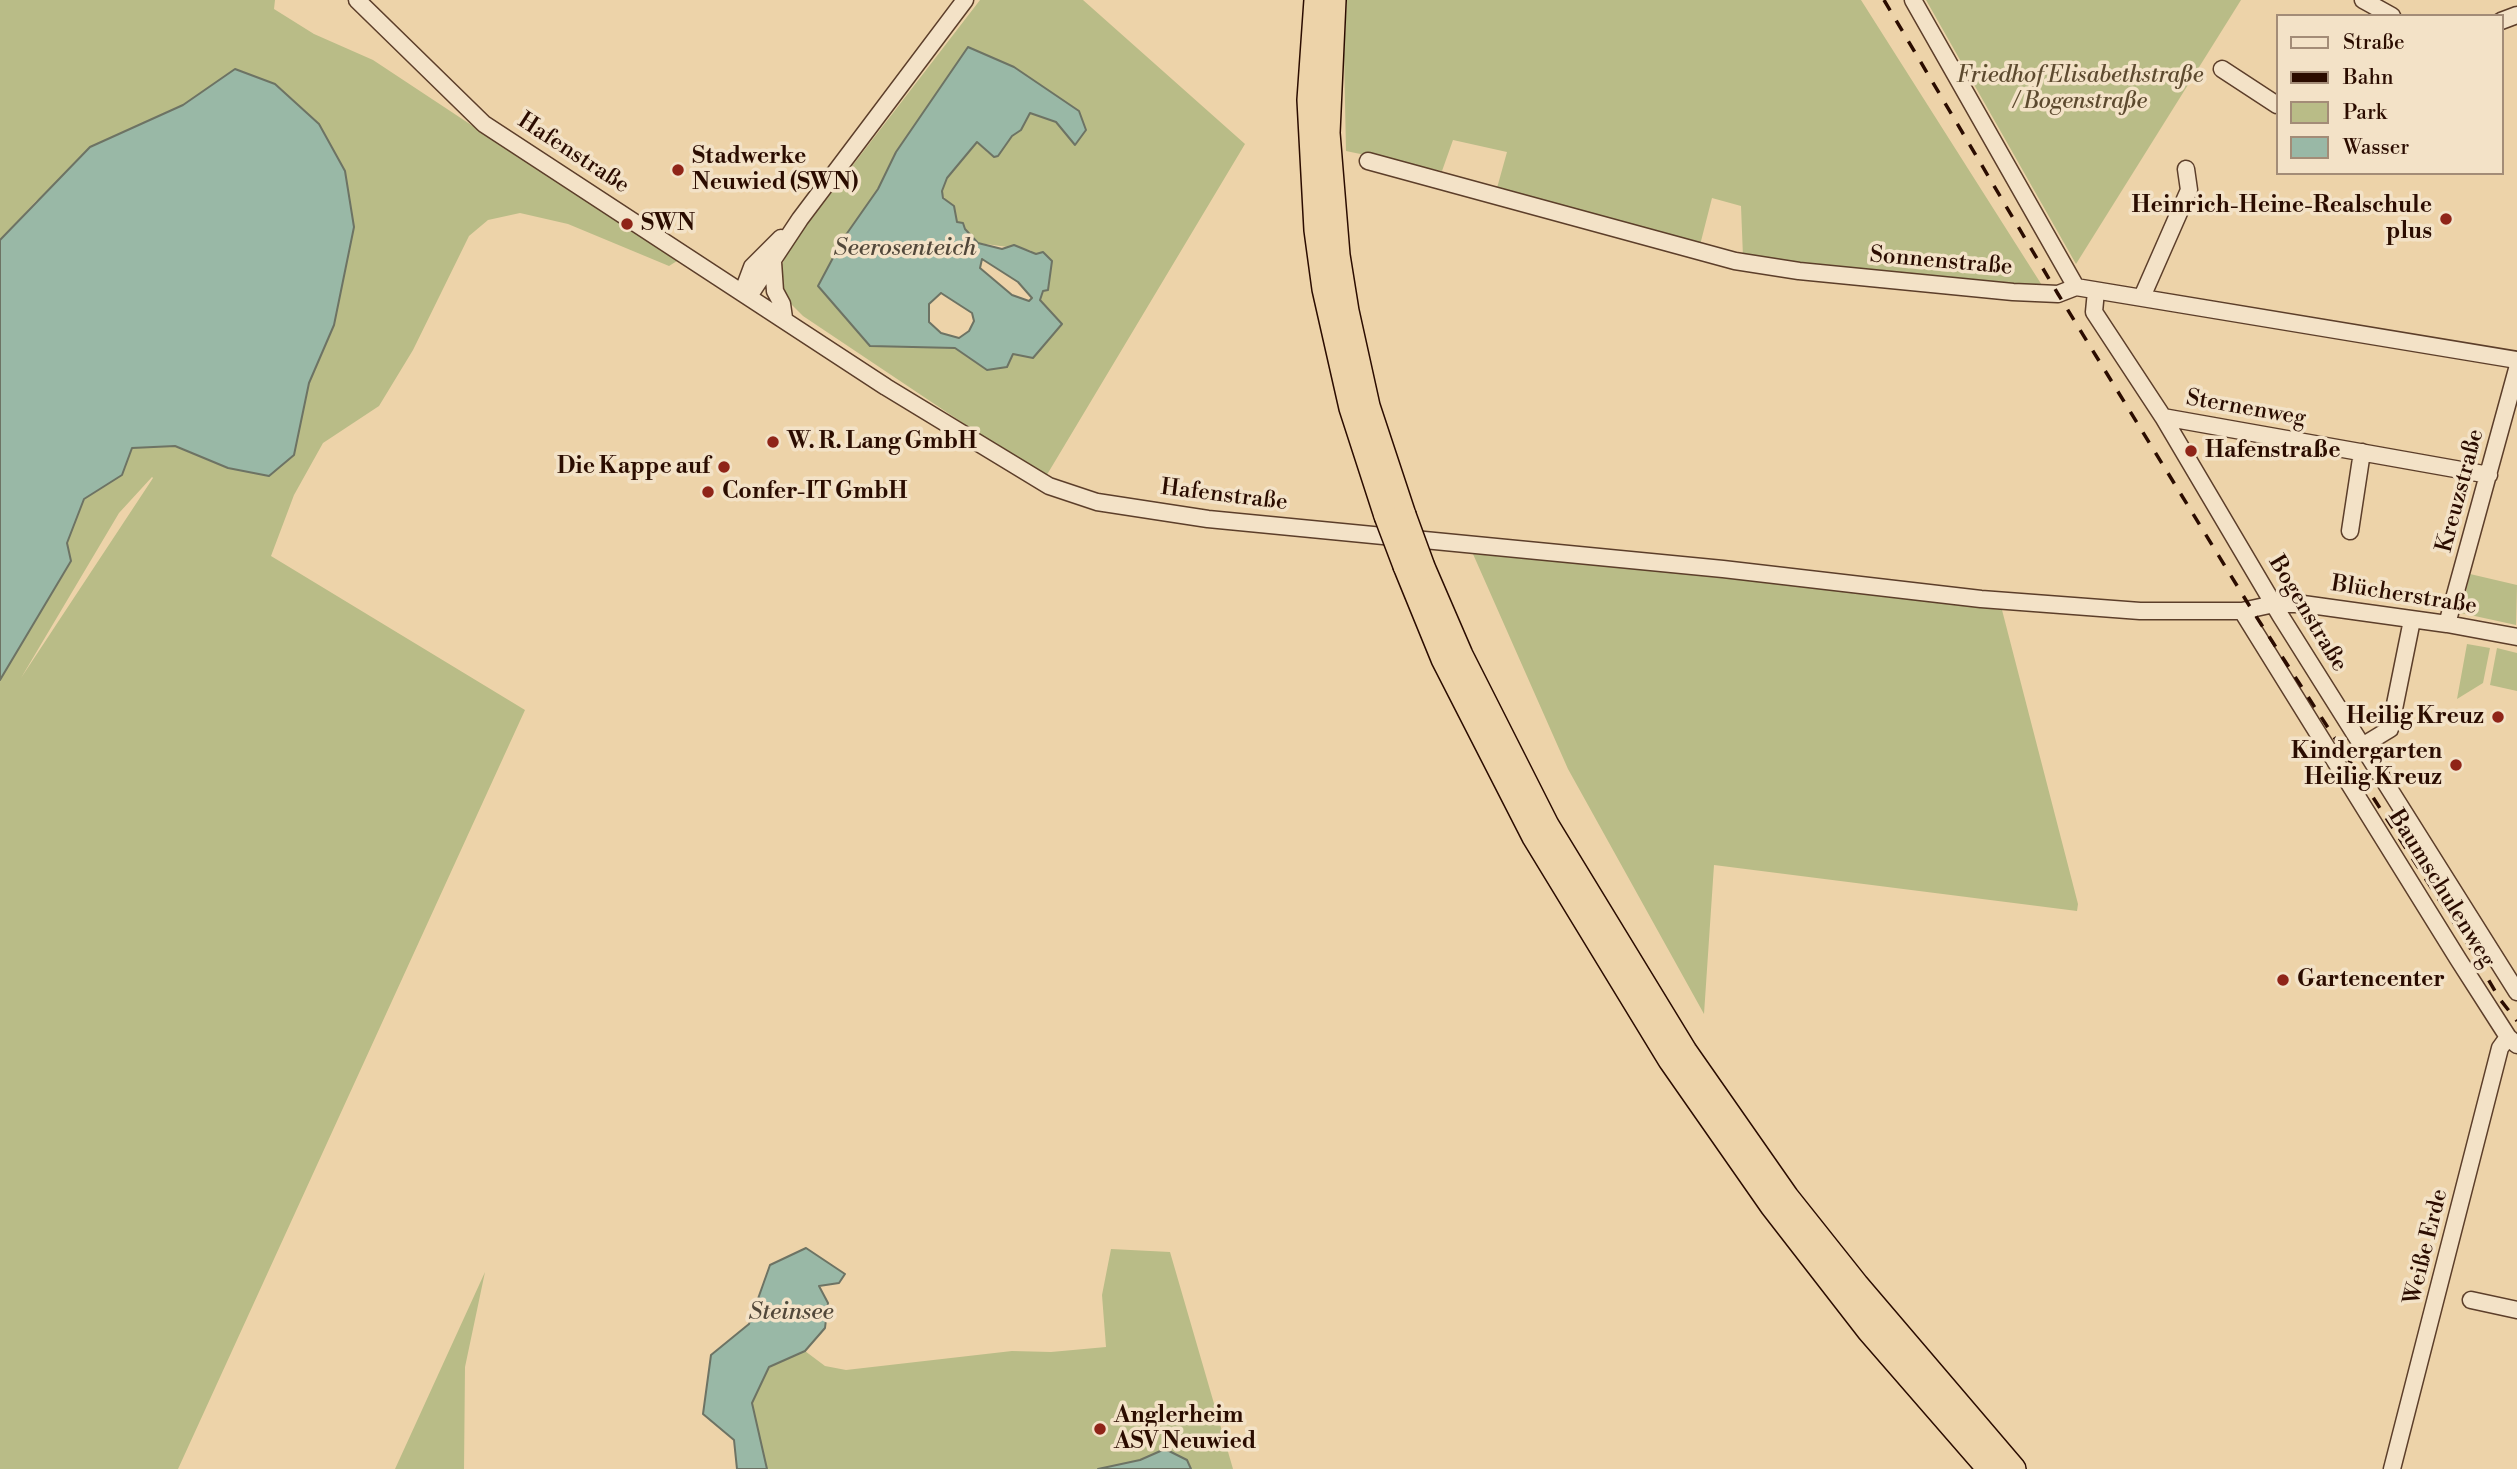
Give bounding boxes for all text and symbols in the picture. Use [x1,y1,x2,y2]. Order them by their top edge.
legend [2276,14,2503,175]
text: Straße [2343,30,2405,56]
park label: Friedhof Elisabethstraße / Bogenstraße [1956,62,2204,116]
text: Bahn [2343,65,2393,91]
text: Park [2343,100,2387,126]
street label: Hafenstraße [512,108,634,200]
text: Wasser [2343,135,2409,161]
place label: Stadwerke Neuwied (SWN) [692,143,858,197]
marker: Stadwerke Neuwied (SWN) [670,162,686,178]
place label: Heinrich-Heine-Realschule plus [2132,192,2432,246]
place label: SWN [641,210,695,238]
marker: Heinrich-Heine-Realschule plus [2438,211,2454,227]
marker: SWN [619,216,635,232]
water label: Seerosenteich [834,235,976,263]
street label: Sonnenstraße [1868,242,2014,282]
street label: Sternenweg [2184,385,2308,433]
street label: Kreuzstraße [2431,426,2491,556]
place label: W. R. Lang GmbH [787,428,977,456]
marker: W. R. Lang GmbH [765,434,781,450]
place label: Hafenstraße [2205,437,2341,465]
marker: Hafenstraße [2183,443,2199,459]
place label: Die Kappe auf [557,453,710,481]
marker: Die Kappe auf [716,459,732,475]
street label: Hafenstraße [1159,475,1289,517]
place label: Confer-IT GmbH [722,478,907,506]
marker: Confer-IT GmbH [700,484,716,500]
street label: Bogenstraße [2262,551,2352,677]
street label: Blücherstraße [2329,571,2479,621]
place label: Heilig Kreuz [2346,703,2484,731]
marker: Heilig Kreuz [2490,709,2506,725]
place label: Kindergarten Heilig Kreuz [2291,738,2442,792]
marker: Kindergarten Heilig Kreuz [2448,757,2464,773]
street label: Baumschulenweg [2381,805,2501,973]
place label: Gartencenter [2297,966,2445,994]
marker: Gartencenter [2275,972,2291,988]
street label: Weiße Erde [2399,1186,2455,1308]
water label: Steinsee [748,1299,834,1327]
place label: Anglerheim ASV Neuwied [1114,1402,1256,1456]
marker: Anglerheim ASV Neuwied [1092,1421,1108,1437]

